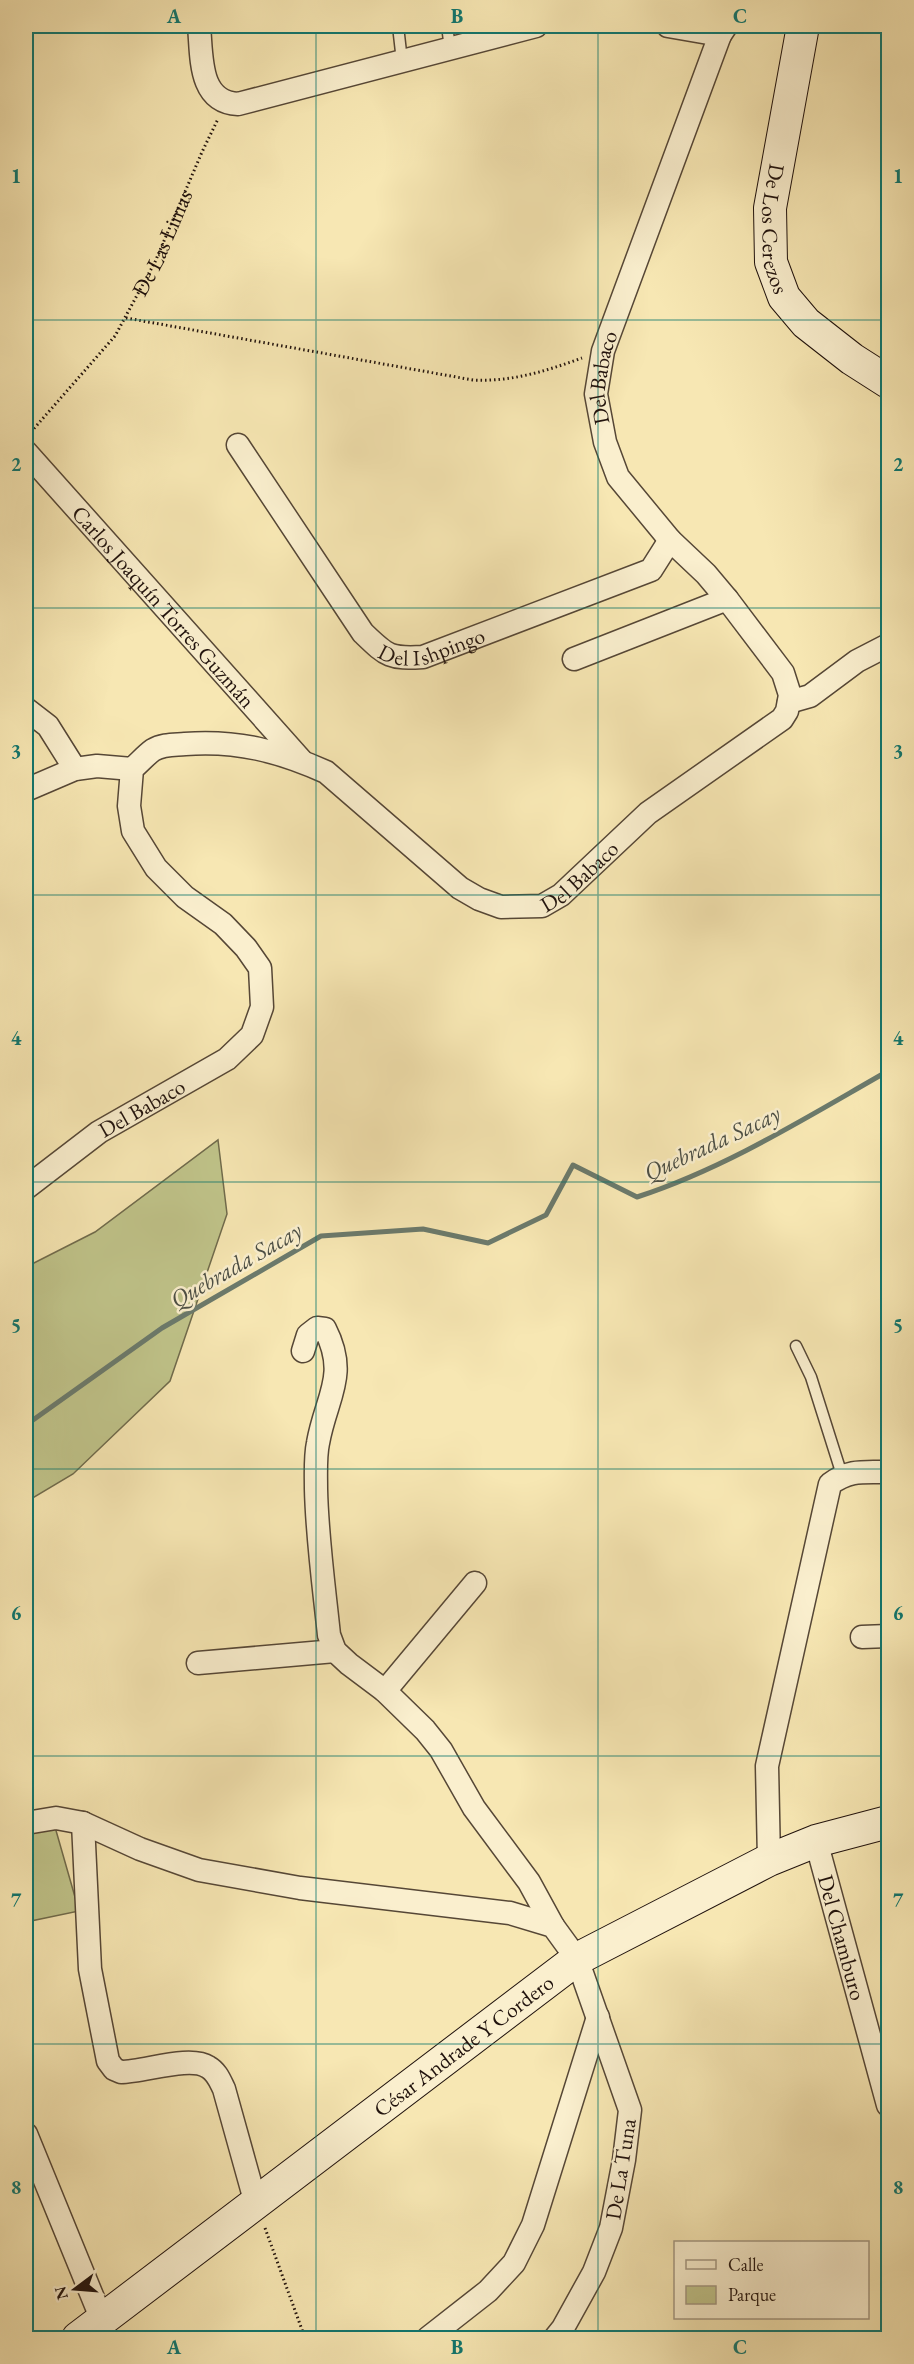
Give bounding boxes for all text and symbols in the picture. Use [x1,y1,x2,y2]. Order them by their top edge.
text: A [166,3,182,29]
text: B [451,3,463,29]
text: C [733,3,747,29]
street label: De Los Cerezos [755,161,796,298]
text: 1 [11,163,21,189]
text: 1 [893,163,903,189]
street label: De Las Limas [125,185,199,301]
street label: Del Babaco [582,326,624,427]
text: 2 [11,451,22,477]
text: 2 [893,451,904,477]
street label: Carlos Joaquín Torres Guzmán [65,499,262,715]
street label: Del Ishpingo [373,621,489,673]
text: 3 [11,738,21,764]
text: 3 [893,738,903,764]
street label: Del Babaco [535,834,625,919]
text: 4 [11,1025,22,1051]
text: 4 [893,1025,904,1051]
street label: Del Babaco [93,1072,191,1144]
water label: Quebrada Sacay [639,1097,785,1188]
water label: Quebrada Sacay [164,1214,307,1315]
text: 5 [11,1312,21,1338]
text: 5 [893,1312,903,1338]
text: 6 [11,1600,22,1626]
text: 6 [893,1600,904,1626]
street label: Del Chamburo [811,1872,873,2004]
text: 7 [11,1887,22,1913]
text: 7 [893,1887,904,1913]
street label: César Andrade Y Cordero [368,1968,560,2123]
street label: De La Tuna [598,2116,643,2222]
text: 8 [11,2174,21,2200]
text: 8 [893,2174,903,2200]
legend [674,2241,869,2319]
text: Calle [728,2253,764,2276]
north arrow [45,2259,105,2319]
text: Parque [728,2283,776,2306]
text: N [49,2284,73,2302]
text: A [166,2334,182,2360]
text: B [451,2334,463,2360]
text: C [733,2334,747,2360]

